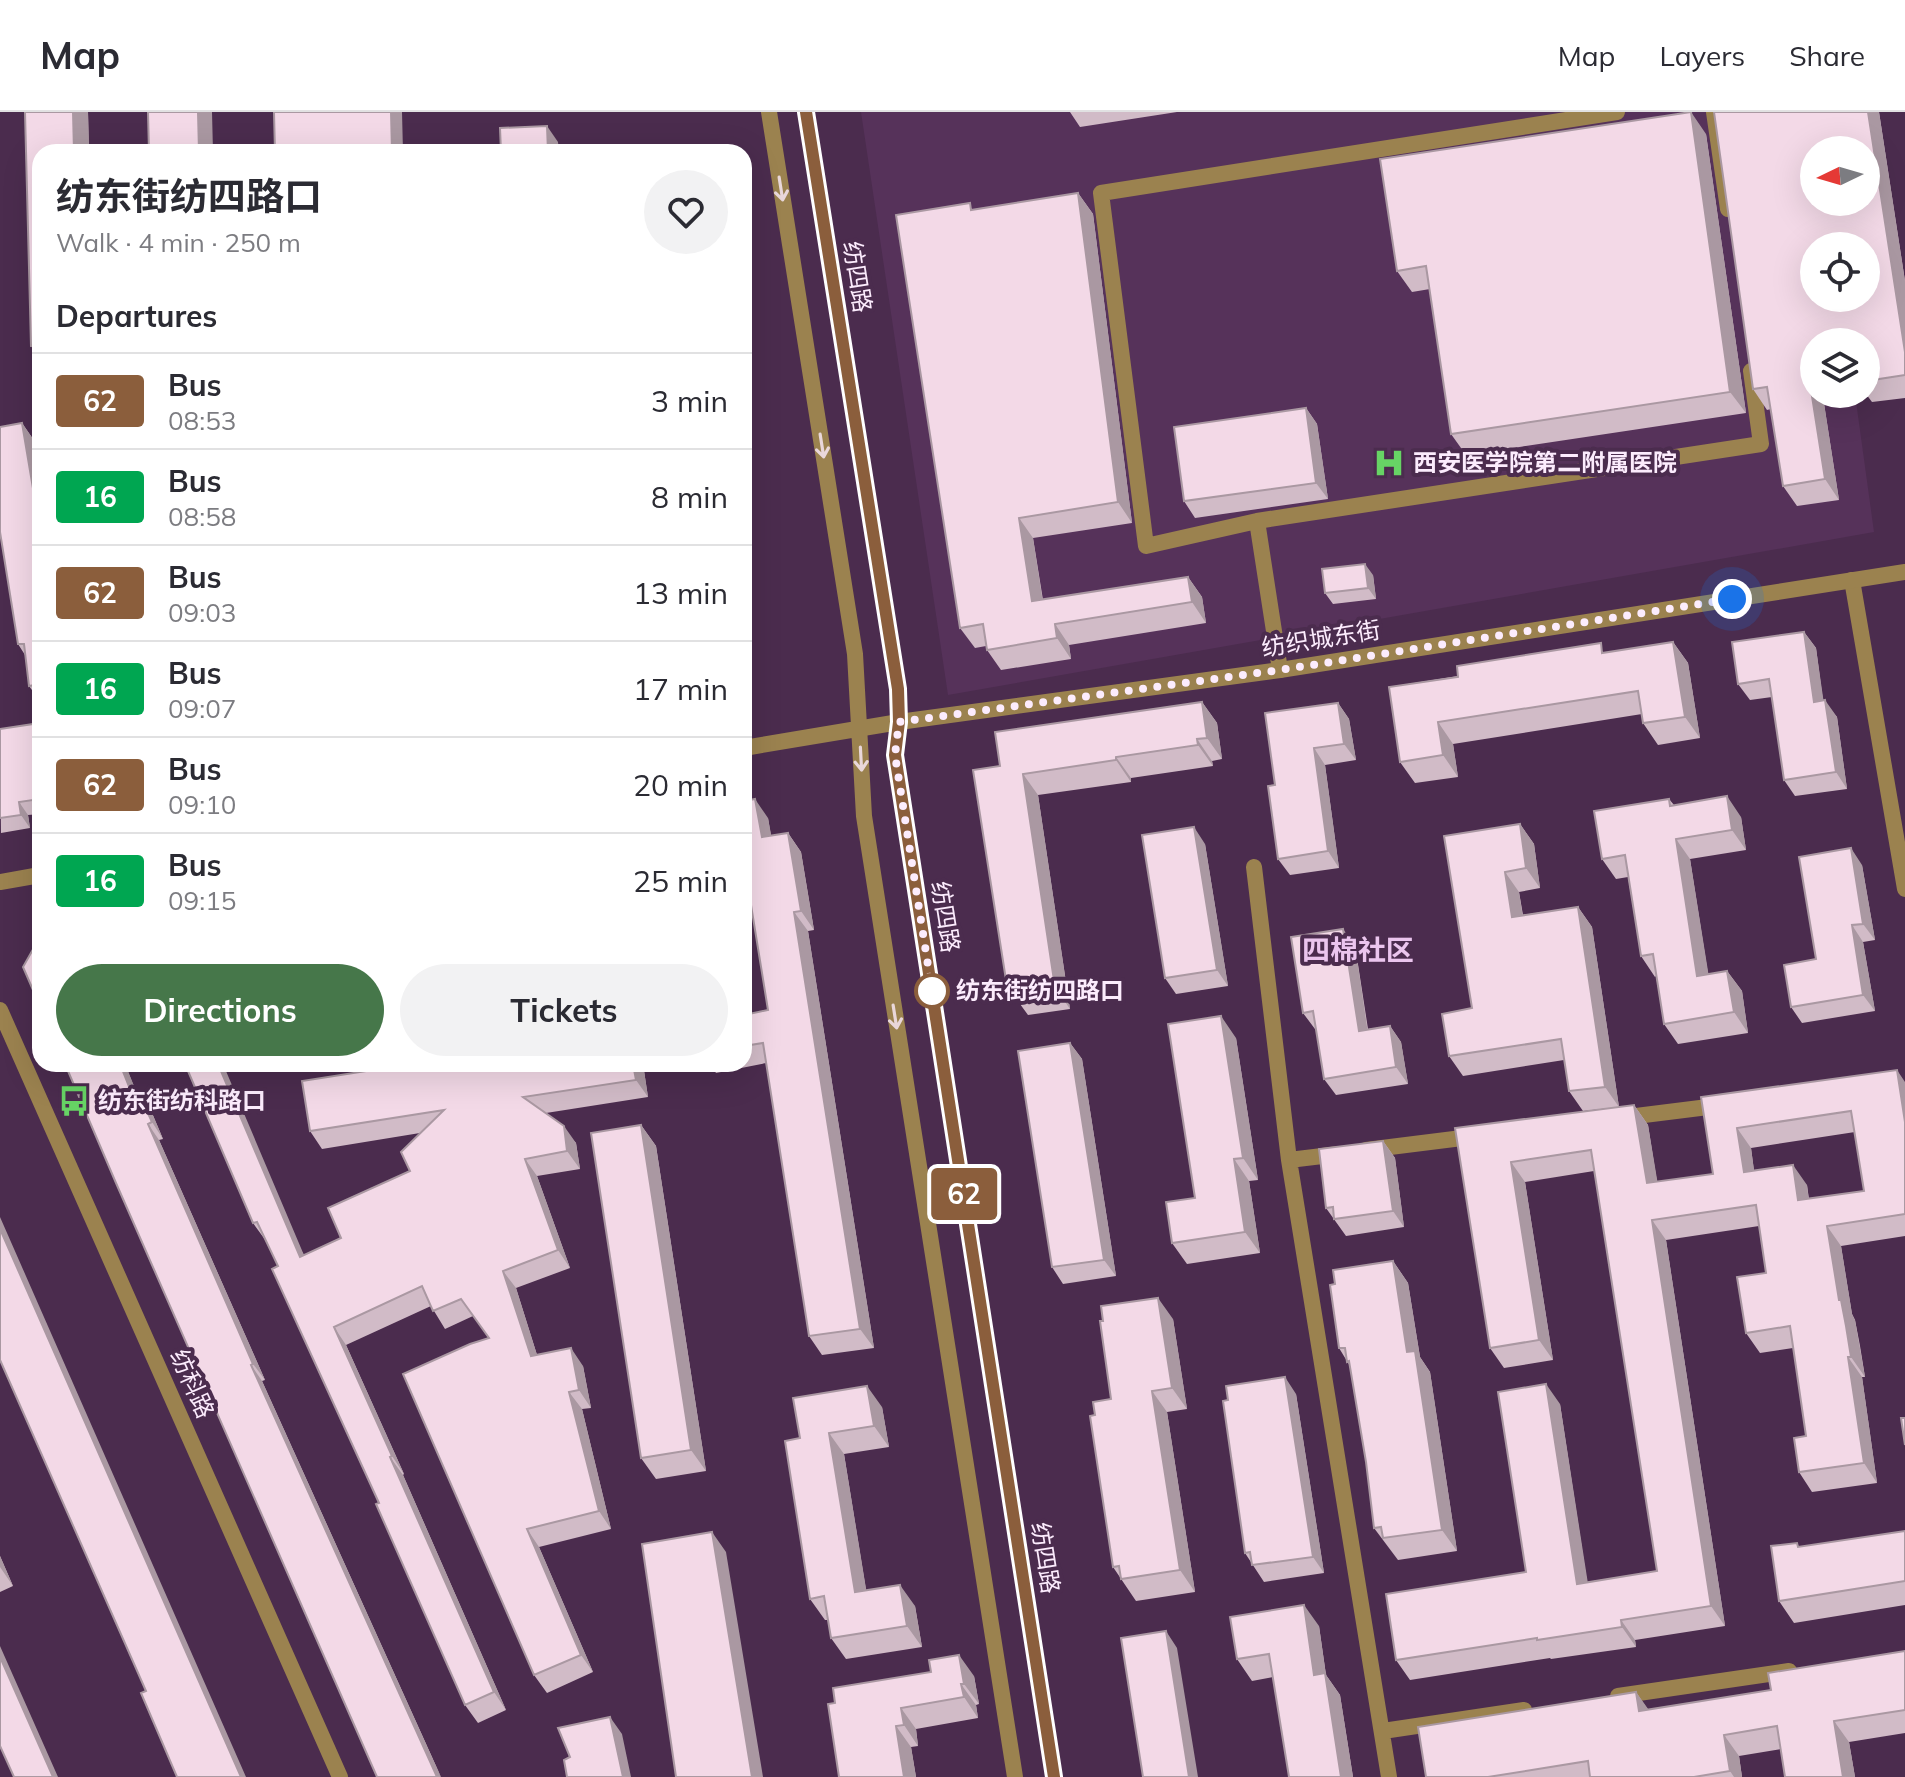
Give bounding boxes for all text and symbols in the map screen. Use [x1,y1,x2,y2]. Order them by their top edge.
text: Map [40,31,120,79]
text: Map [1558,38,1615,73]
text: Layers [1659,38,1745,73]
text: Share [1789,38,1865,73]
north arrow [1800,136,1880,216]
map controls [1800,136,1880,408]
button: heart [644,170,728,254]
text: 纺东街纺四路口 [56,172,322,220]
one-way arrow [775,176,790,201]
text: Walk · 4 min · 250 m [56,226,301,259]
button: locate [1800,232,1880,312]
street label: 纺四路 [838,239,878,315]
text: Departures [56,297,217,335]
button: layers [1800,328,1880,408]
text: Bus [168,366,222,404]
text: 3 min [651,382,728,420]
text: 62 [83,383,117,418]
text: 08:53 [168,404,236,437]
one-way arrow [815,433,830,458]
hospital icon: 西安医学院第二附属医院 [1372,446,1406,480]
place label: 西安医学院第二附属医院 [1413,447,1677,477]
text: Bus [168,462,222,500]
text: 8 min [651,478,728,516]
text: 16 [83,479,117,514]
text: 08:58 [168,500,236,533]
text: Bus [168,558,222,596]
text: 13 min [633,574,728,612]
text: 62 [83,575,117,610]
your location [1712,579,1752,619]
text: 09:03 [168,596,236,629]
street label: 纺织城东街 [1259,614,1382,662]
text: Bus [168,654,222,692]
text: 17 min [633,670,728,708]
text: 16 [83,671,117,706]
text: 09:07 [168,692,236,725]
one-way arrow [854,745,869,772]
text: Bus [168,750,222,788]
text: 20 min [633,766,728,804]
text: 62 [83,767,117,802]
text: 09:10 [168,788,236,821]
text: Bus [168,846,222,884]
text: 25 min [633,862,728,900]
text: 16 [83,863,117,898]
street label: 纺四路 [926,879,966,955]
text: 09:15 [168,884,236,917]
district label: 四棉社区 [1302,932,1414,967]
button: Directions [56,964,384,1056]
button: Tickets [400,964,728,1056]
marker: 纺东街纺四路口 [915,974,949,1008]
place label: 纺东街纺四路口 [956,975,1124,1005]
one-way arrow [888,1003,903,1029]
bus stop icon: 纺东街纺科路口 [57,1084,91,1118]
place label: 纺东街纺科路口 [98,1085,266,1115]
line badge: 62 [928,1168,1000,1220]
text: 62 [947,1176,981,1211]
street label: 纺科路 [165,1345,221,1423]
street label: 纺四路 [1026,1520,1066,1596]

